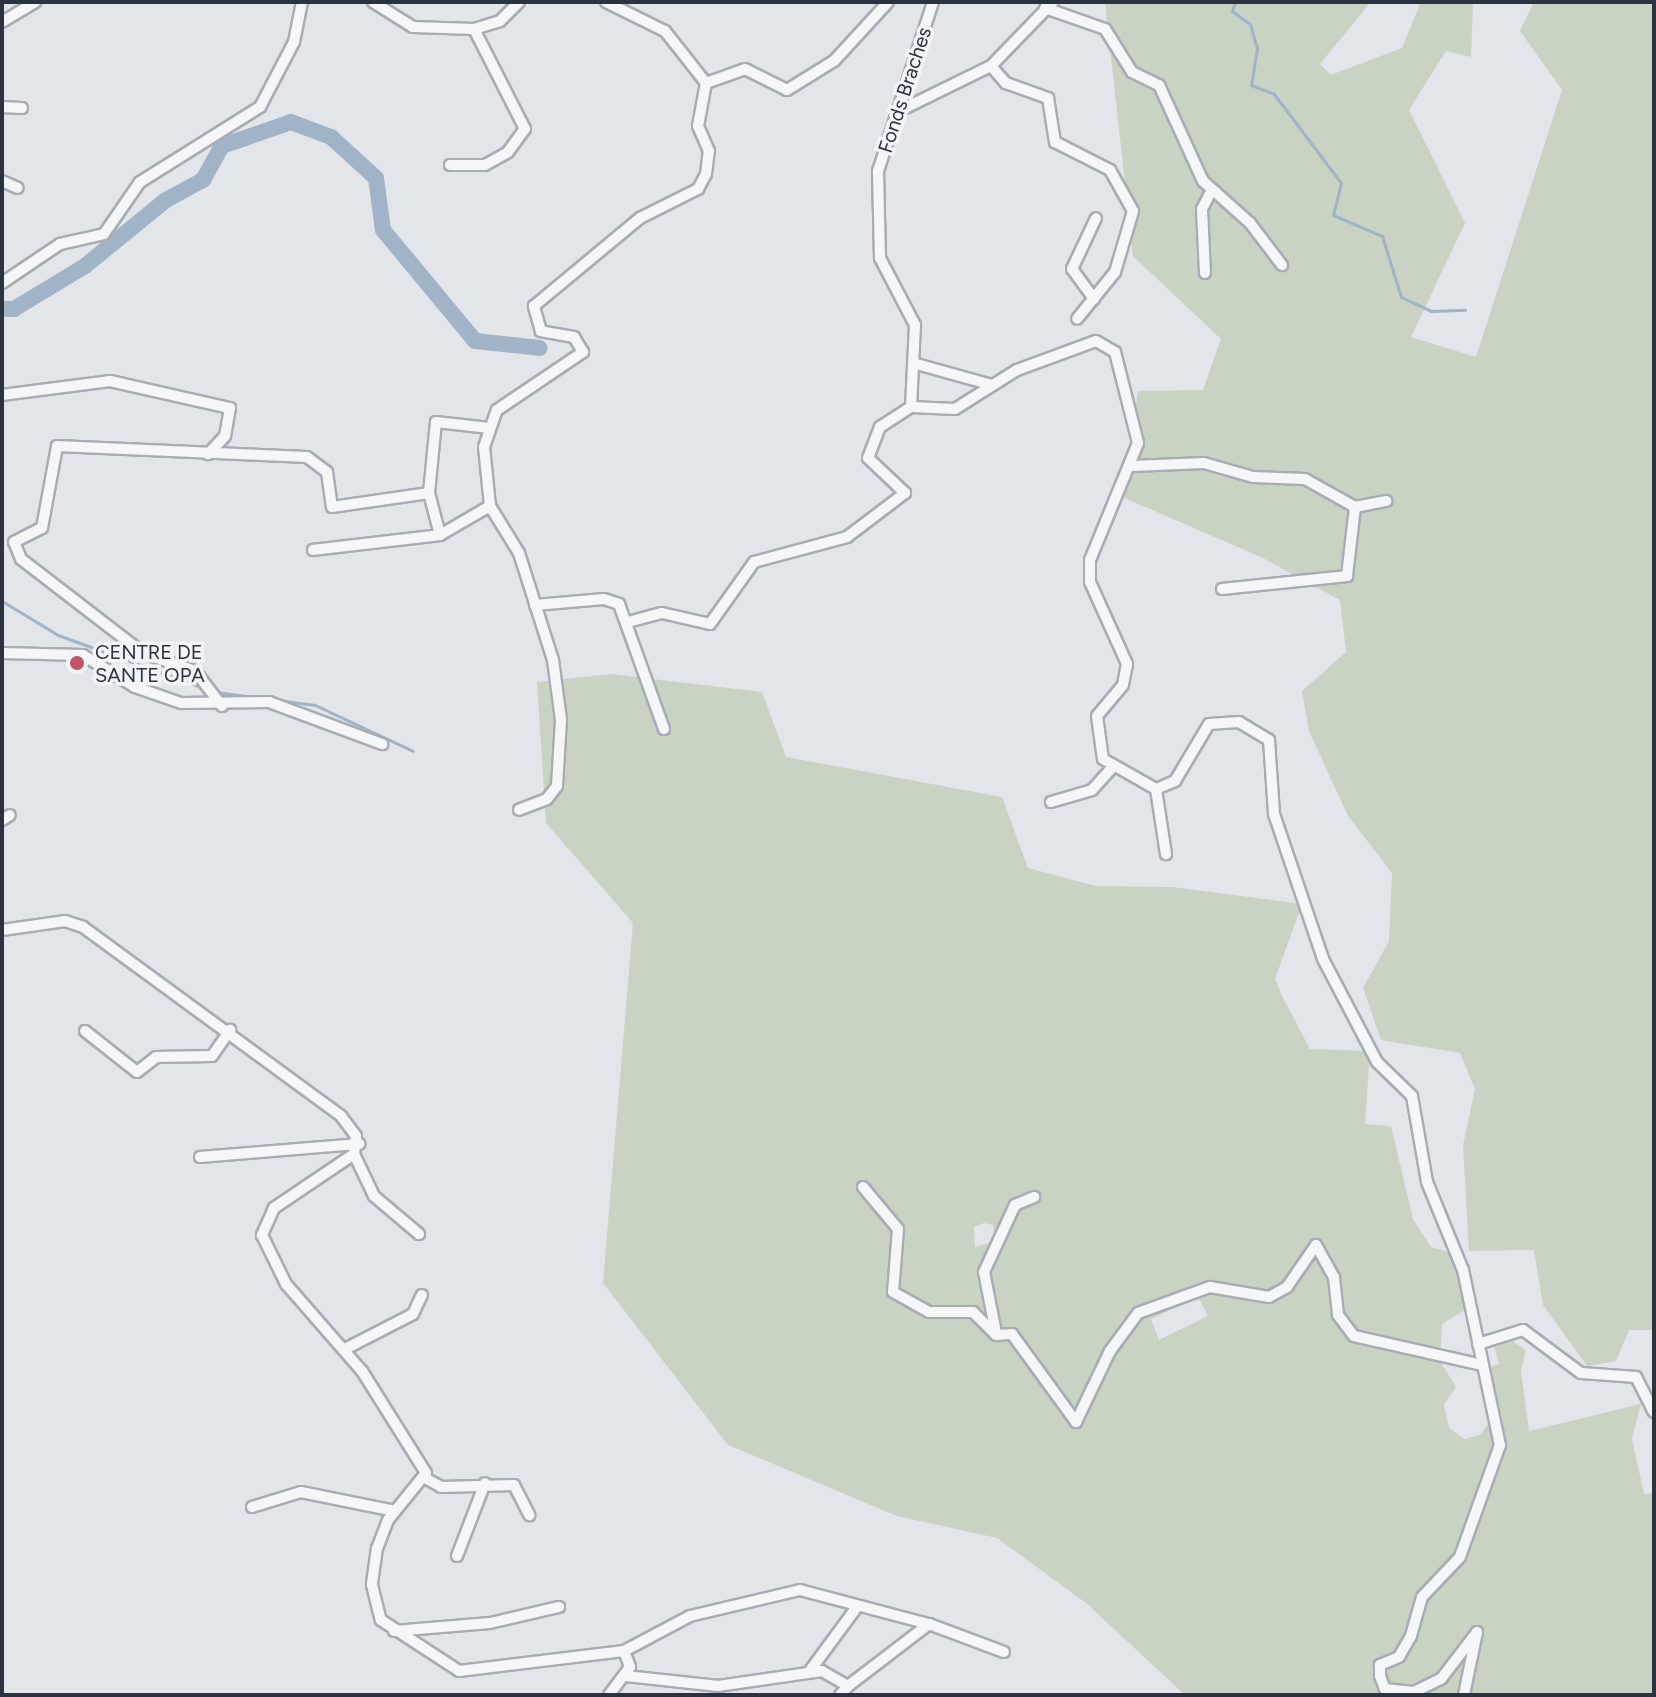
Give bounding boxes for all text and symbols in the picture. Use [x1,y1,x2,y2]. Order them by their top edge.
street label: Fonds Braches [873,24,937,156]
place label: CENTRE DE SANTE OPA [95,640,205,687]
marker: CENTRE DE SANTE OPA [66,652,88,674]

